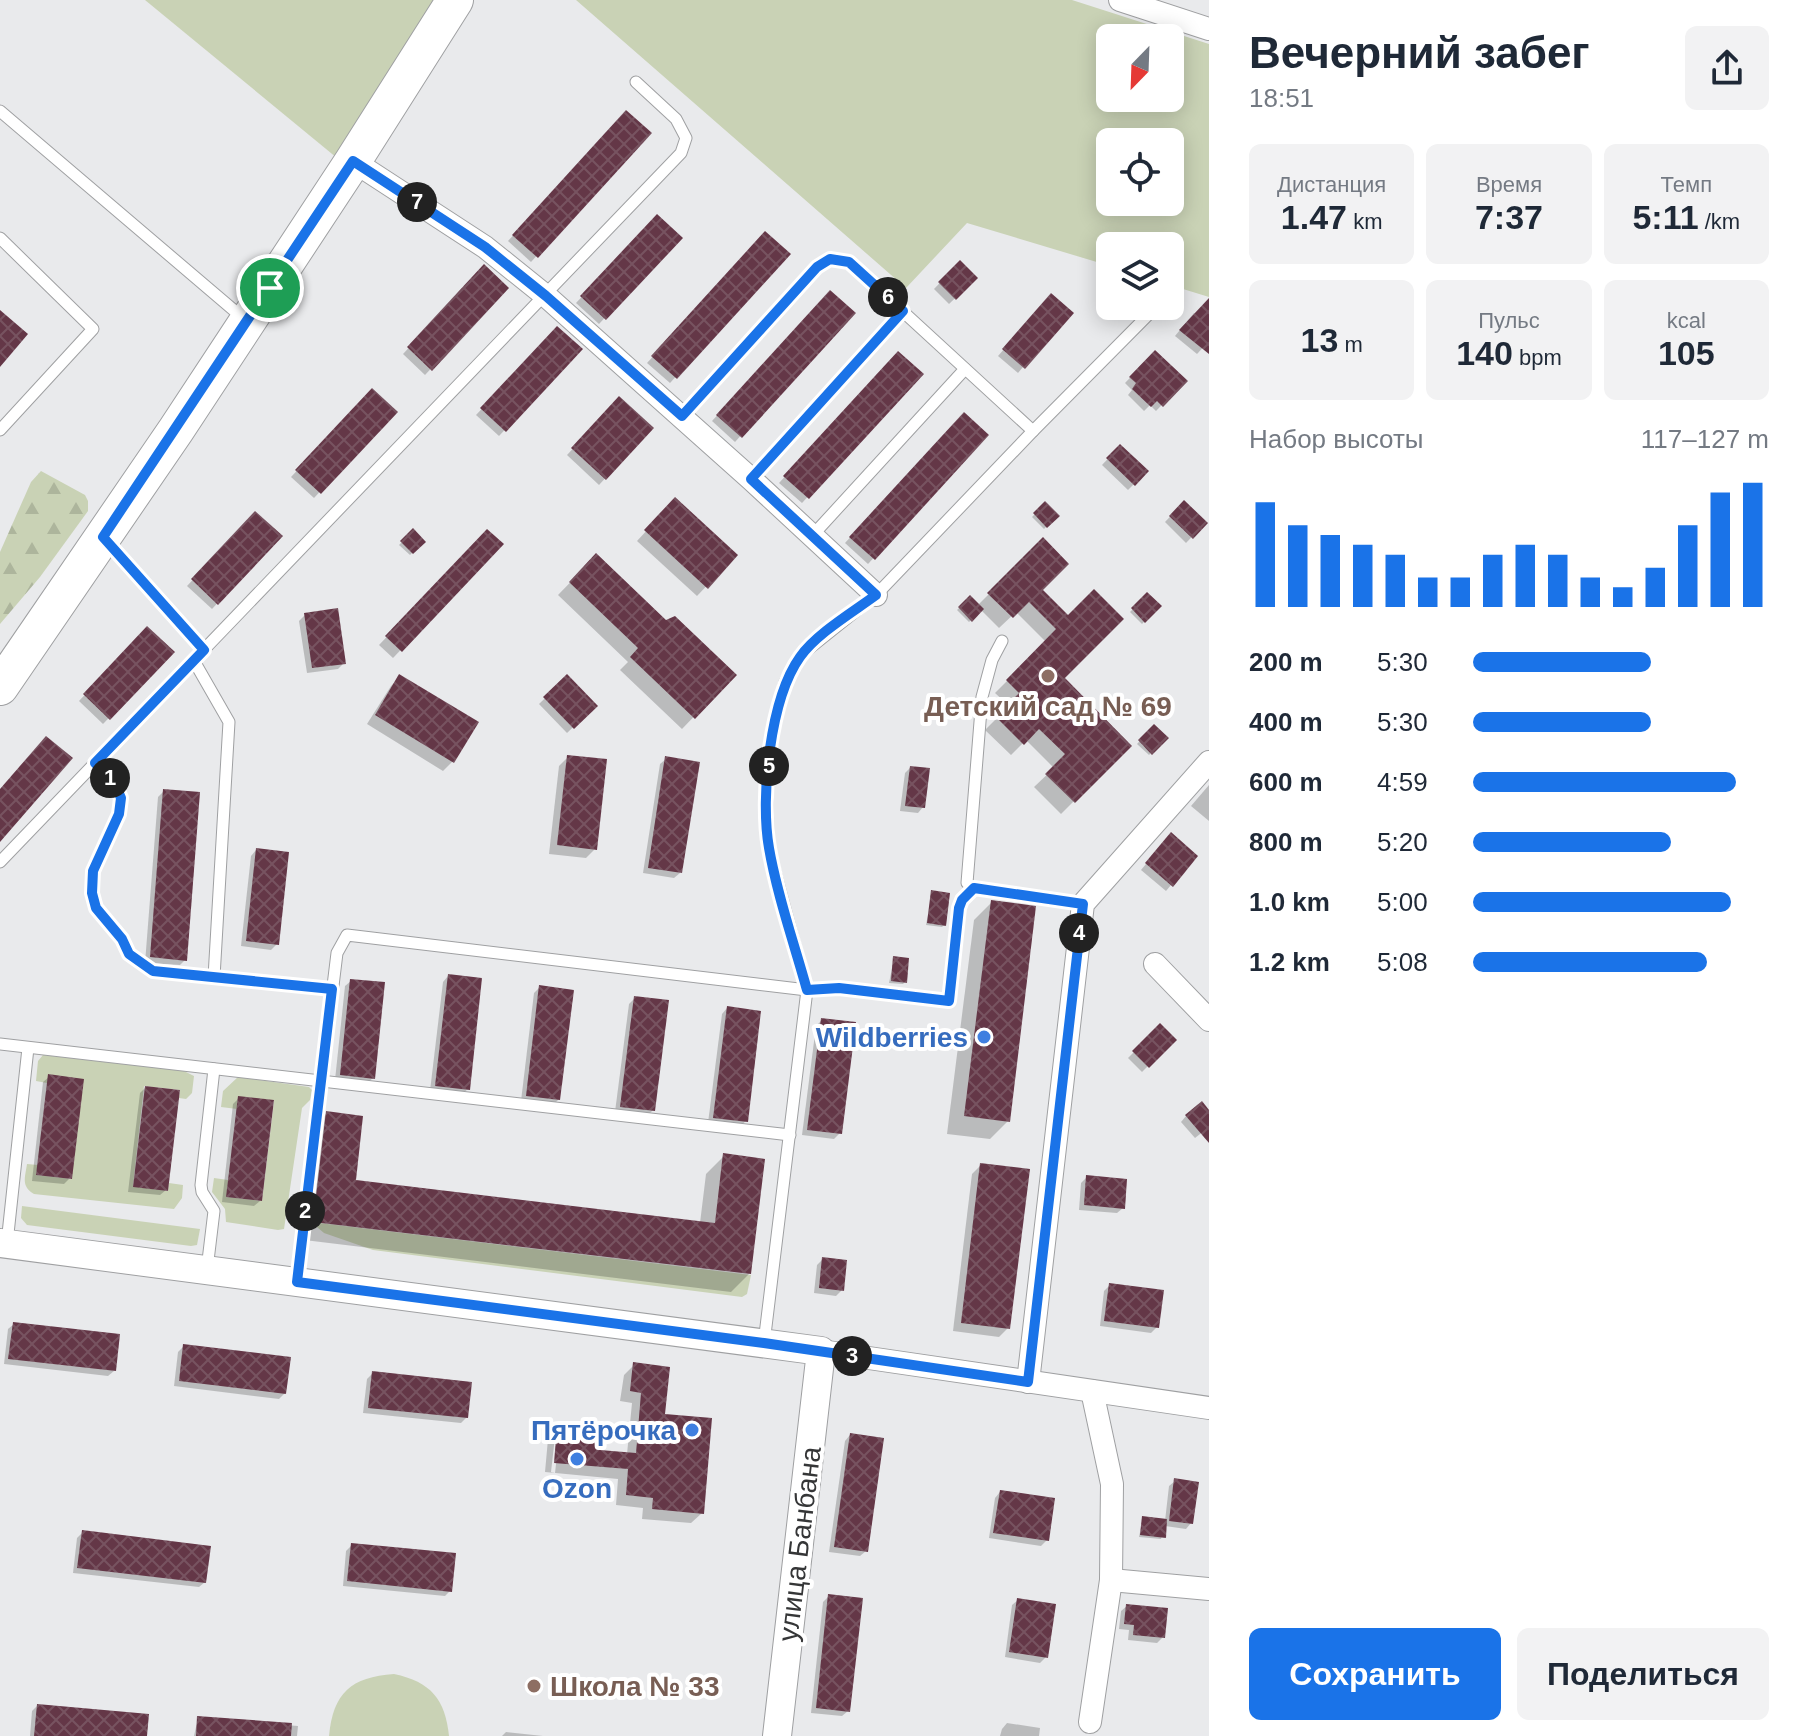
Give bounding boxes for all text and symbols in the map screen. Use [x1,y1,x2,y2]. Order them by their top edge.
north arrow [1096,24,1184,112]
map controls [1096,24,1184,320]
button: share [1685,26,1769,110]
text: Вечерний забег [1249,28,1590,77]
text: 18:51 [1249,83,1314,113]
button: locate [1096,128,1184,216]
text: Дистанция [1277,172,1386,197]
text: Время [1476,172,1542,197]
text: Темп [1661,172,1712,197]
pin: 7 [397,182,437,222]
text: 7 [411,189,423,214]
text: 1.47 [1281,198,1347,236]
text: 7:37 [1475,198,1543,236]
text: 5:11 [1632,198,1699,236]
text: km [1347,209,1382,234]
text: /km [1699,209,1740,234]
button: layers [1096,232,1184,320]
pin [236,254,304,322]
icon: arrive [248,266,292,310]
pin: 6 [868,277,908,317]
text: 6 [882,284,894,309]
text: Пульс [1478,308,1540,333]
text: kcal [1667,308,1706,333]
text: 13 [1301,321,1338,359]
text: m [1338,332,1363,357]
text: 140 [1456,334,1513,372]
text: 105 [1658,334,1715,372]
text: bpm [1513,345,1562,370]
text: Набор высоты [1249,424,1424,454]
text: 117–127 m [1641,424,1769,454]
text: 200 m [1249,647,1323,677]
text: 5:30 [1377,647,1428,677]
marker: Детский сад № 69 [1039,667,1057,685]
place label: Детский сад № 69 [924,691,1172,722]
text: 400 m [1249,707,1323,737]
text: 5:30 [1377,707,1428,737]
pin: 5 [749,746,789,786]
text: 5 [763,753,775,778]
pin: 1 [90,758,130,798]
text: 1 [104,765,116,790]
text: 600 m [1249,767,1323,797]
text: 4:59 [1377,767,1428,797]
text: 800 m [1249,827,1323,857]
text: 5:20 [1377,827,1428,857]
text: 1.0 km [1249,887,1330,917]
text: 5:00 [1377,887,1428,917]
pin: 4 [1059,913,1099,953]
text: 4 [1073,920,1085,945]
text: 1.2 km [1249,947,1330,977]
text: 5:08 [1377,947,1428,977]
place label: Wildberries [816,1022,968,1053]
marker: Wildberries [975,1028,993,1046]
pin: 2 [285,1191,325,1231]
text: 2 [299,1198,311,1223]
pin: 3 [832,1336,872,1376]
text: 3 [846,1343,858,1368]
place label: Пятёрочка [531,1415,676,1446]
marker: Пятёрочка [683,1421,701,1439]
street label: улица Банбана [772,1444,827,1643]
marker: Ozon [568,1450,586,1468]
place label: Ozon [542,1473,612,1504]
button: Сохранить [1249,1628,1501,1720]
button: Поделиться [1517,1628,1769,1720]
place label: Школа № 33 [550,1671,719,1702]
marker: Школа № 33 [525,1677,543,1695]

